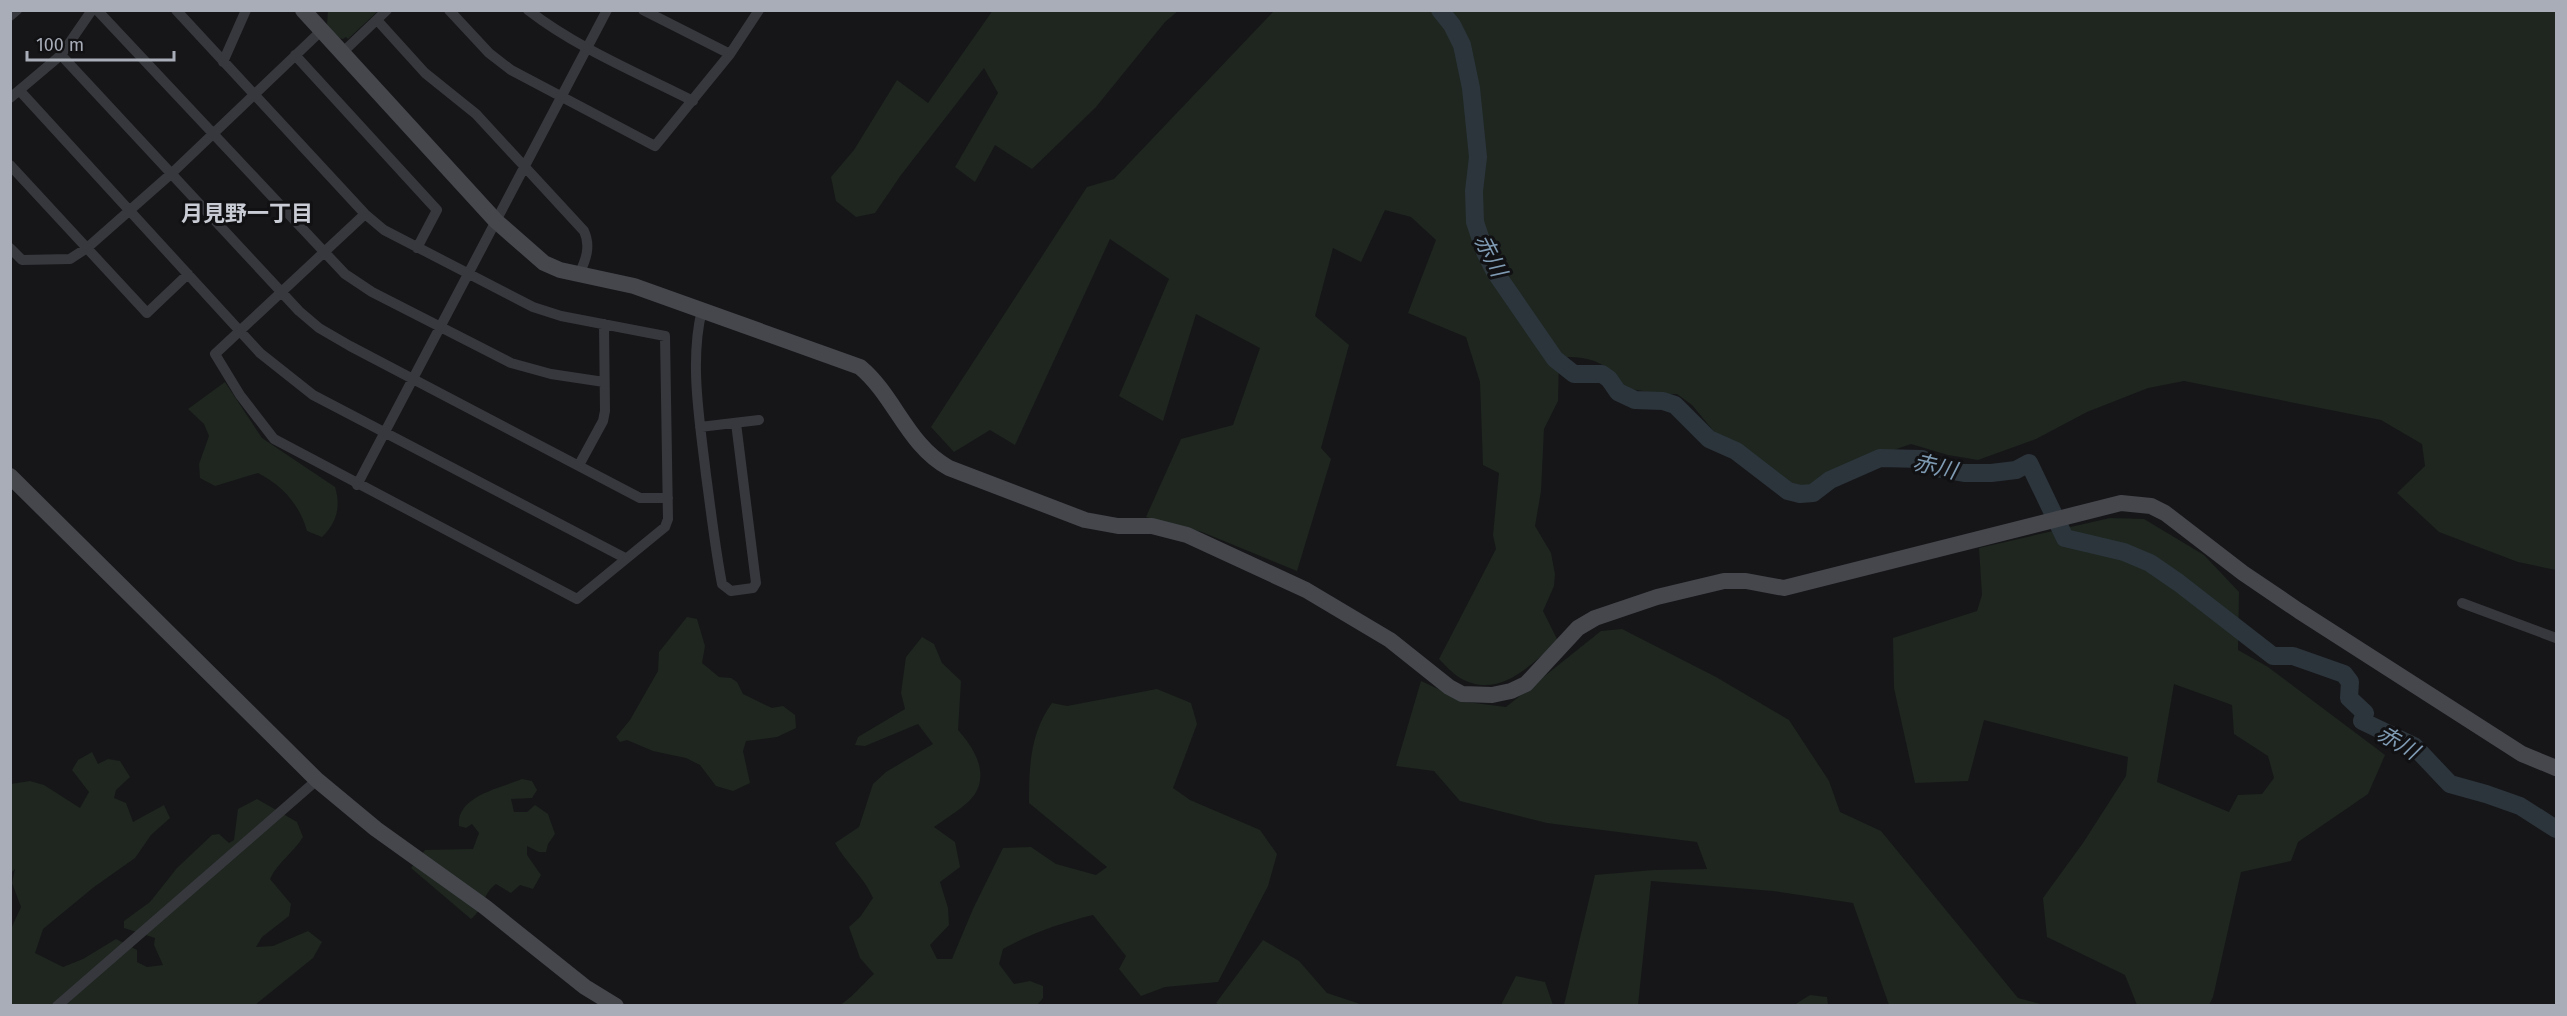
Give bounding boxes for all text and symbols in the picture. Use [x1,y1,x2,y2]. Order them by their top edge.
scale bar [27,24,174,62]
text: 100 m [36,34,84,56]
district label: 月見野一丁目 [181,200,313,227]
water label: 赤川 [1469,229,1513,283]
water label: 赤川 [1910,448,1961,485]
water label: 赤川 [2372,720,2425,766]

